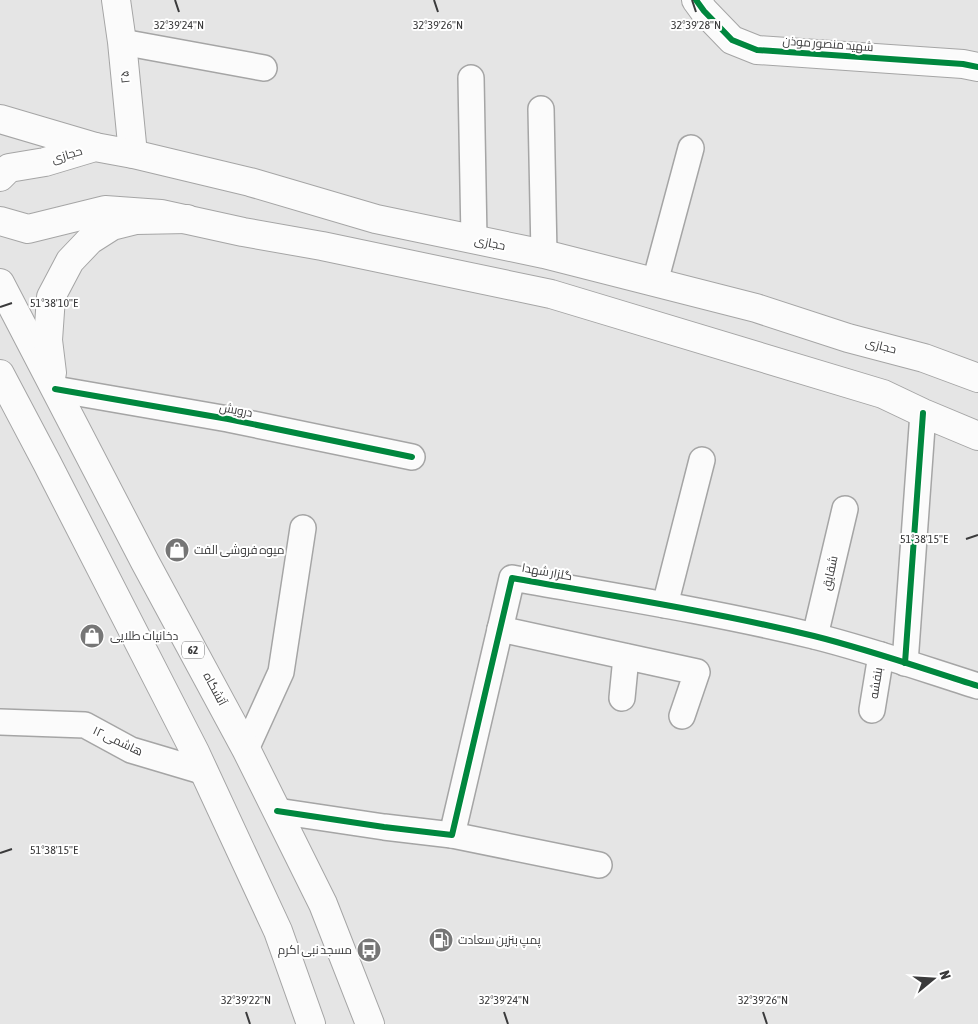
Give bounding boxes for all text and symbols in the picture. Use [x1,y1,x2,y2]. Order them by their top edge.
text: 32°39'24"N [154,18,204,32]
text: 32°39'26"N [413,18,463,32]
text: 32°39'28"N [671,18,721,32]
street label: شهید منصور موذن [782,34,874,54]
street label: ۲۵ [117,70,133,84]
street label: حجازی [50,144,84,166]
street label: حجازی [473,233,507,253]
text: 51°38'10"E [30,296,78,310]
street label: حجازی [864,335,898,357]
street label: درویش [218,400,254,420]
text: 51°38'15"E [900,532,948,546]
shop icon: میوه فروشی الفت [164,537,190,563]
place label: میوه فروشی الفت [194,543,284,557]
street label: شقایق [819,554,841,592]
street label: گلزار شهدا [521,561,573,583]
shop icon: دخانیات طلایی [79,623,105,649]
place label: دخانیات طلایی [110,629,178,643]
road number: 62 [182,642,204,658]
street label: بنفشه [867,666,885,700]
street label: آتشگاه [200,670,230,709]
street label: ۱۲ هاشمی [91,723,145,759]
text: 51°38'15"E [30,843,78,857]
fuel station icon: پمپ بنزین سعادت [428,927,454,953]
place label: پمپ بنزین سعادت [458,933,541,949]
bus stop icon: مسجد نبی اکرم [356,937,382,963]
place label: مسجد نبی اکرم [278,943,352,958]
north arrow [908,954,958,1004]
text: N [936,969,954,981]
text: 32°39'22"N [221,993,271,1007]
text: 32°39'24"N [479,993,529,1007]
text: 32°39'26"N [738,993,788,1007]

